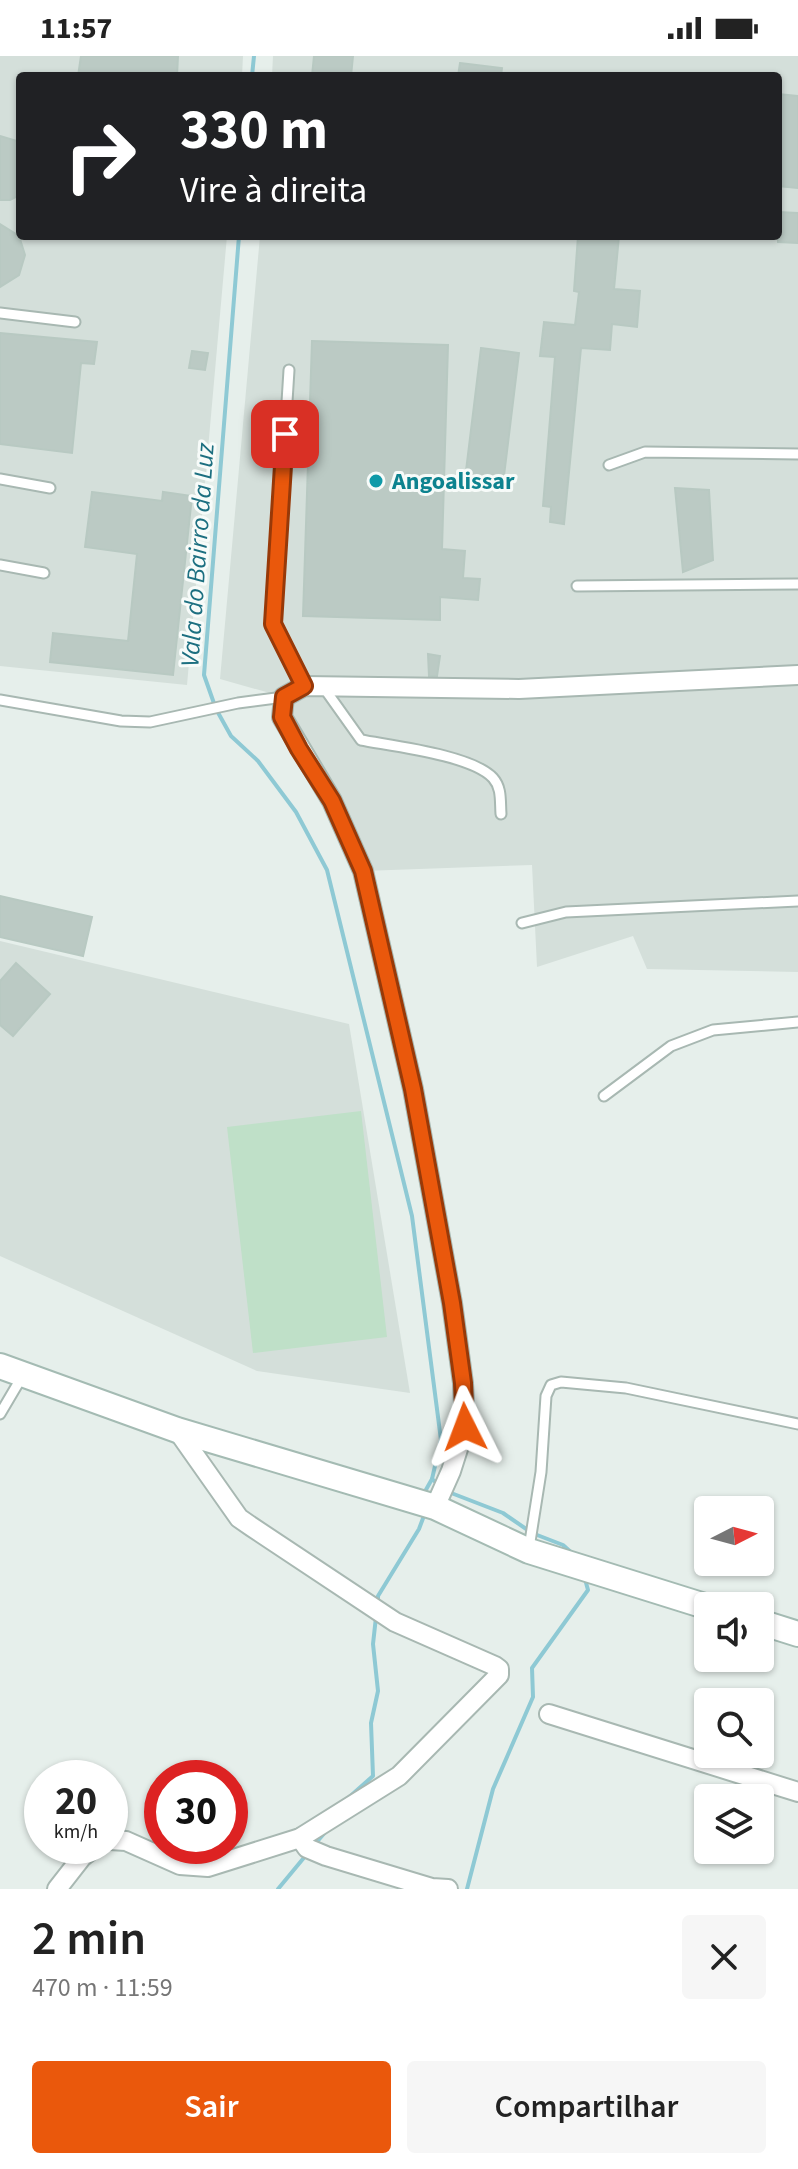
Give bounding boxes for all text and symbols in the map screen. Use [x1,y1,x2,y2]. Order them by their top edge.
text: 11:57 [40,7,112,50]
text: 330 m [180,91,328,170]
icon: right [48,104,152,208]
text: Vire à direita [180,165,367,216]
pin [251,400,319,468]
icon: arrive [263,412,307,456]
water label: Vala do Bairro da Luz [171,441,224,668]
place label: Angoalissar [391,464,515,499]
marker: Angoalissar [367,472,385,490]
position arrow [423,1385,507,1469]
north arrow [694,1496,774,1576]
map controls [694,1496,774,1864]
button: sound [694,1592,774,1672]
button: search [694,1688,774,1768]
speed limit sign: 30 [144,1760,248,1864]
text: 20 [55,1773,97,1830]
button: layers [694,1784,774,1864]
text: km/h [54,1818,98,1846]
text: 2 min [32,1905,146,1973]
button: close [682,1915,766,1999]
text: 470 m · 11:59 [32,1969,173,2006]
button: Sair [32,2061,391,2153]
button: Compartilhar [407,2061,766,2153]

